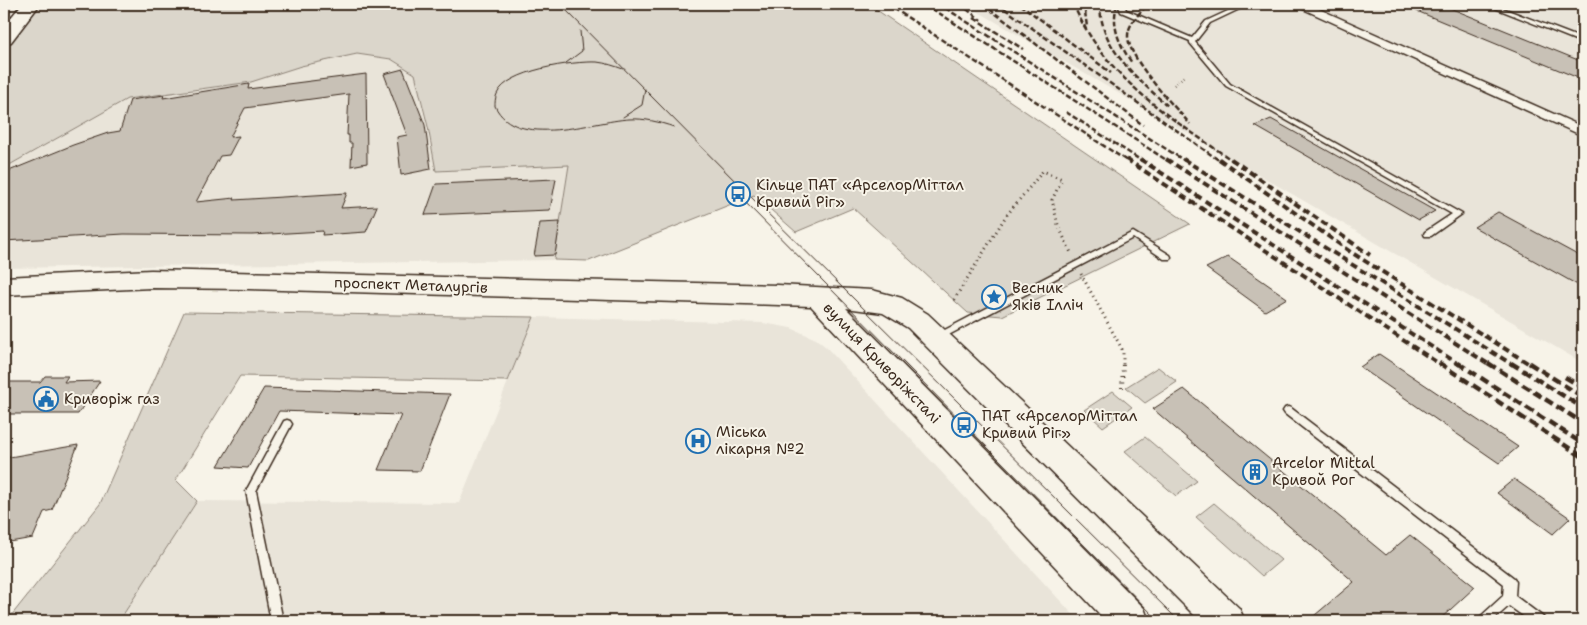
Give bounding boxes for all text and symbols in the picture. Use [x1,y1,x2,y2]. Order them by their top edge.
place label: Кільце ПАТ «АрселорМіттал Кривий Ріг» [756,175,964,212]
bus stop icon: Кільце ПАТ «АрселорМіттал Кривий Ріг» [725,181,751,207]
street label: проспект Металургів [334,272,488,298]
place label: Весник Яків Ілліч [1012,278,1083,315]
place icon: Весник Яків Ілліч [981,284,1007,310]
street label: вулиця Криворіжсталі [819,298,945,428]
public building icon: Криворіж газ [33,386,59,412]
place label: Криворіж газ [64,389,160,409]
place label: ПАТ «АрселорМіттал Кривий Ріг» [982,406,1138,443]
bus stop icon: ПАТ «АрселорМіттал Кривий Ріг» [951,412,977,438]
place label: Міська лікарня №2 [716,422,805,459]
hospital icon: Міська лікарня №2 [685,428,711,454]
place label: Arcelor Mittal Кривой Рог [1272,453,1375,490]
building icon: Arcelor Mittal Кривой Рог [1242,459,1268,485]

